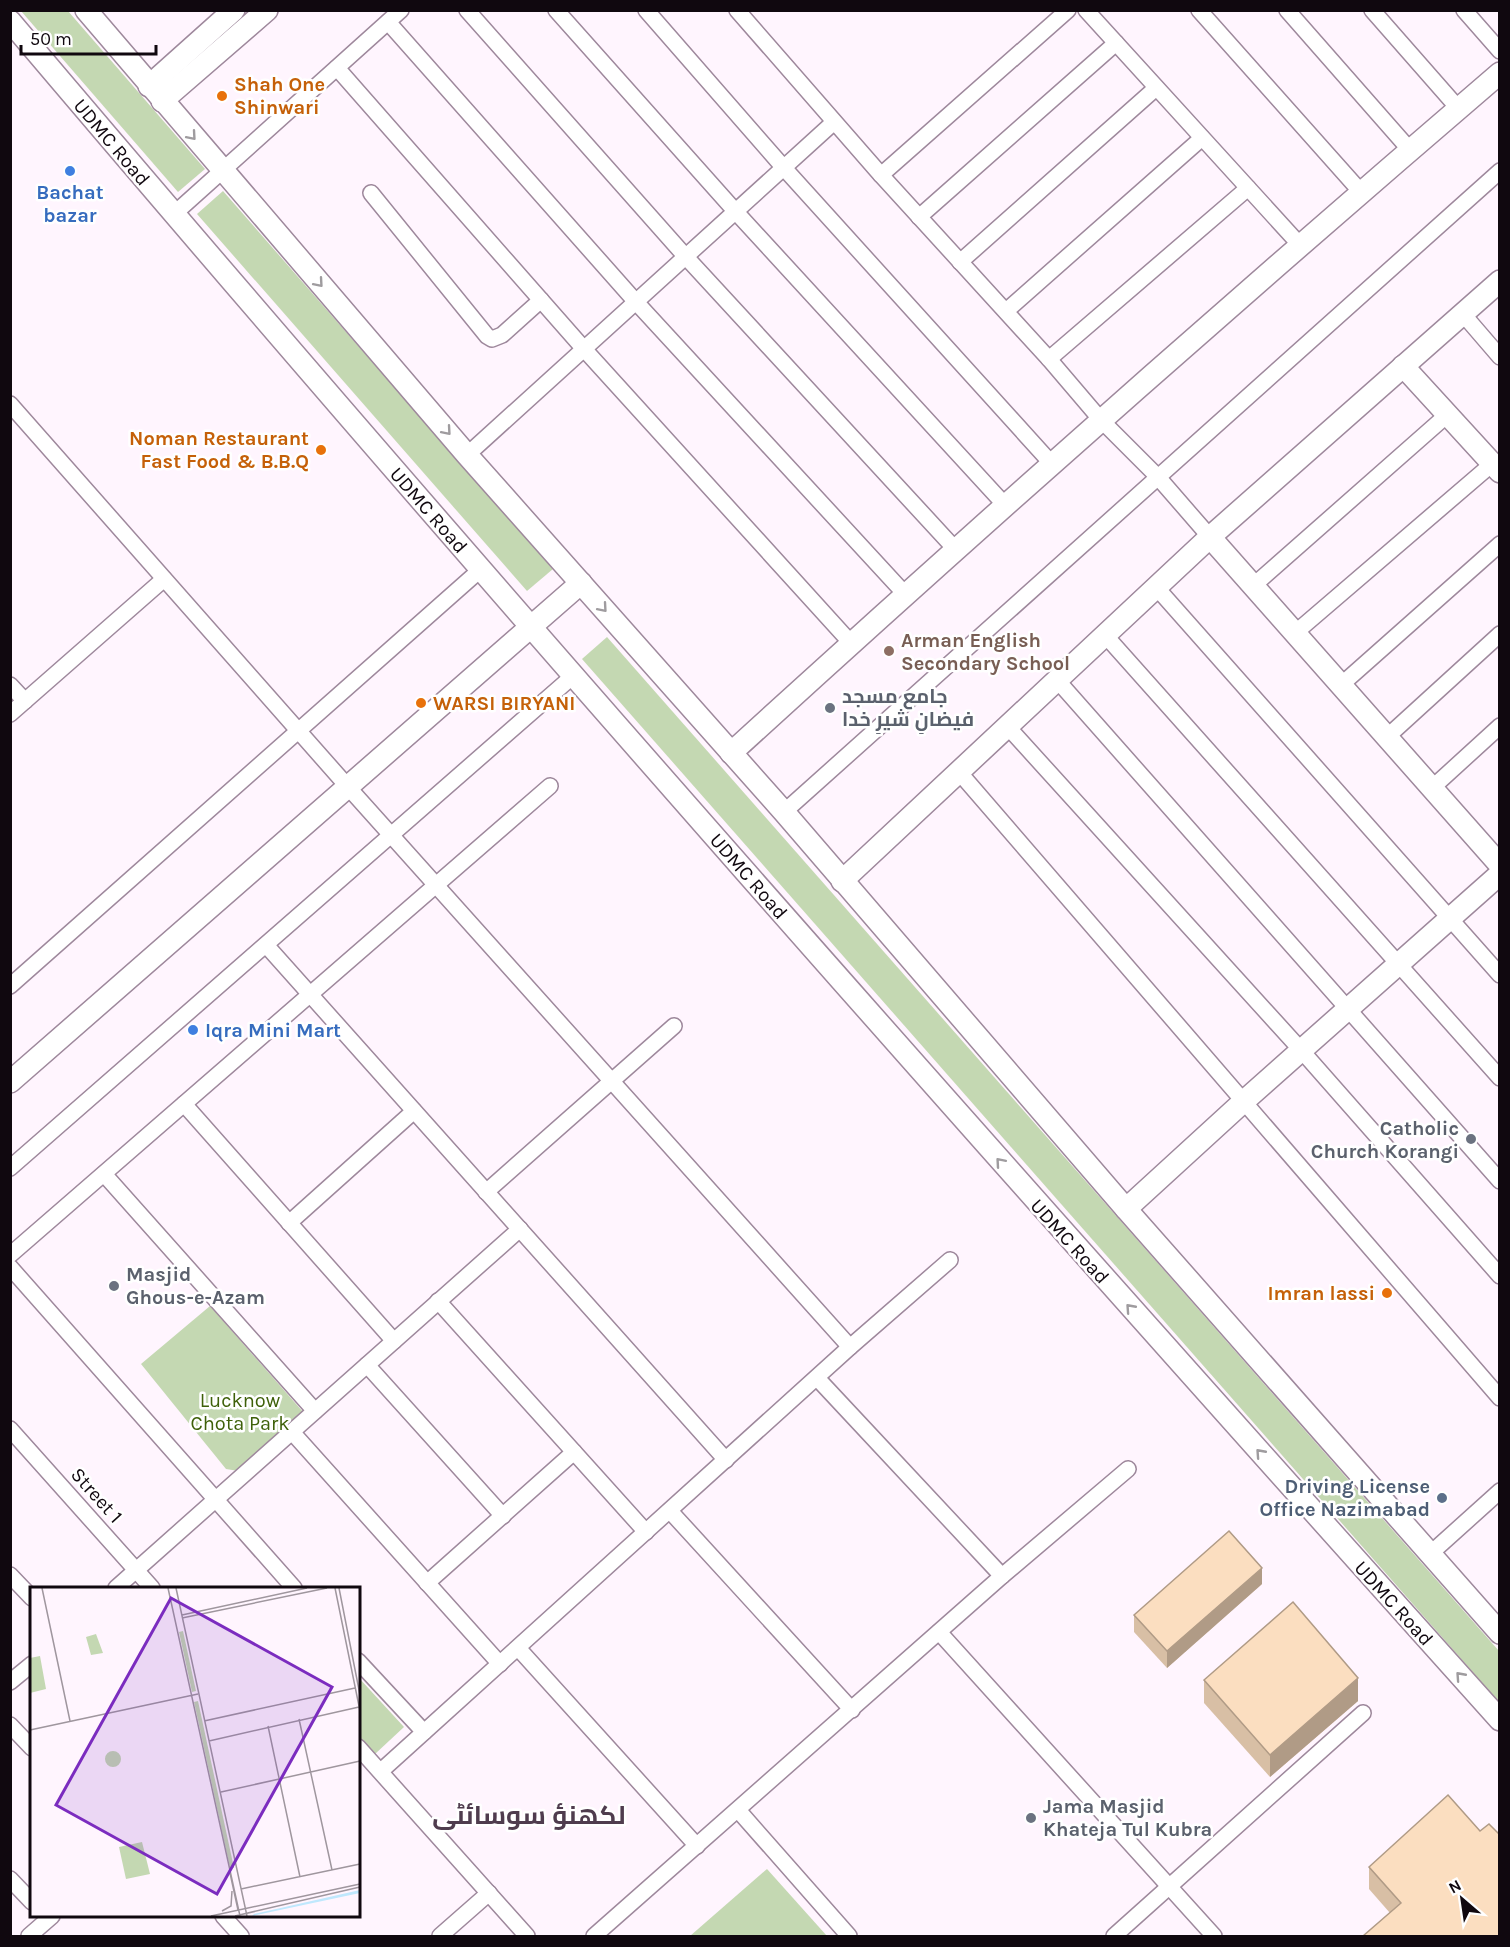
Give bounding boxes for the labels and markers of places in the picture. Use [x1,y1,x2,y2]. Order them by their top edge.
place label: Shah One Shinwari [234,73,325,119]
marker: Shah One Shinwari [215,89,229,103]
marker: Bachat bazar [63,164,77,178]
place label: Bachat bazar [36,181,104,227]
place label: Noman Restaurant Fast Food & B.B.Q [129,427,309,473]
marker: Noman Restaurant Fast Food & B.B.Q [314,443,328,457]
place label: Arman English Secondary School [901,629,1070,675]
marker: Arman English Secondary School [882,644,896,658]
place label: جامع مسجد فیضانِ شیرِ خدا [842,685,974,734]
place label: WARSI BIRYANI [433,692,575,715]
marker: WARSI BIRYANI [414,696,428,710]
marker: جامع مسجد فیضانِ شیرِ خدا [823,701,837,715]
place label: Iqra Mini Mart [205,1019,341,1042]
marker: Iqra Mini Mart [186,1023,200,1037]
place label: Catholic Church Korangi [1311,1117,1459,1163]
marker: Catholic Church Korangi [1464,1132,1478,1146]
place label: Masjid Ghous-e-Azam [126,1263,265,1309]
marker: Masjid Ghous-e-Azam [107,1279,121,1293]
place label: Imran lassi [1267,1282,1375,1305]
marker: Imran lassi [1380,1286,1394,1300]
place label: Driving License Office Nazimabad [1259,1475,1430,1521]
marker: Driving License Office Nazimabad [1435,1491,1449,1505]
place label: Jama Masjid Khateja Tul Kubra [1043,1795,1212,1841]
marker: Jama Masjid Khateja Tul Kubra [1024,1811,1038,1825]

